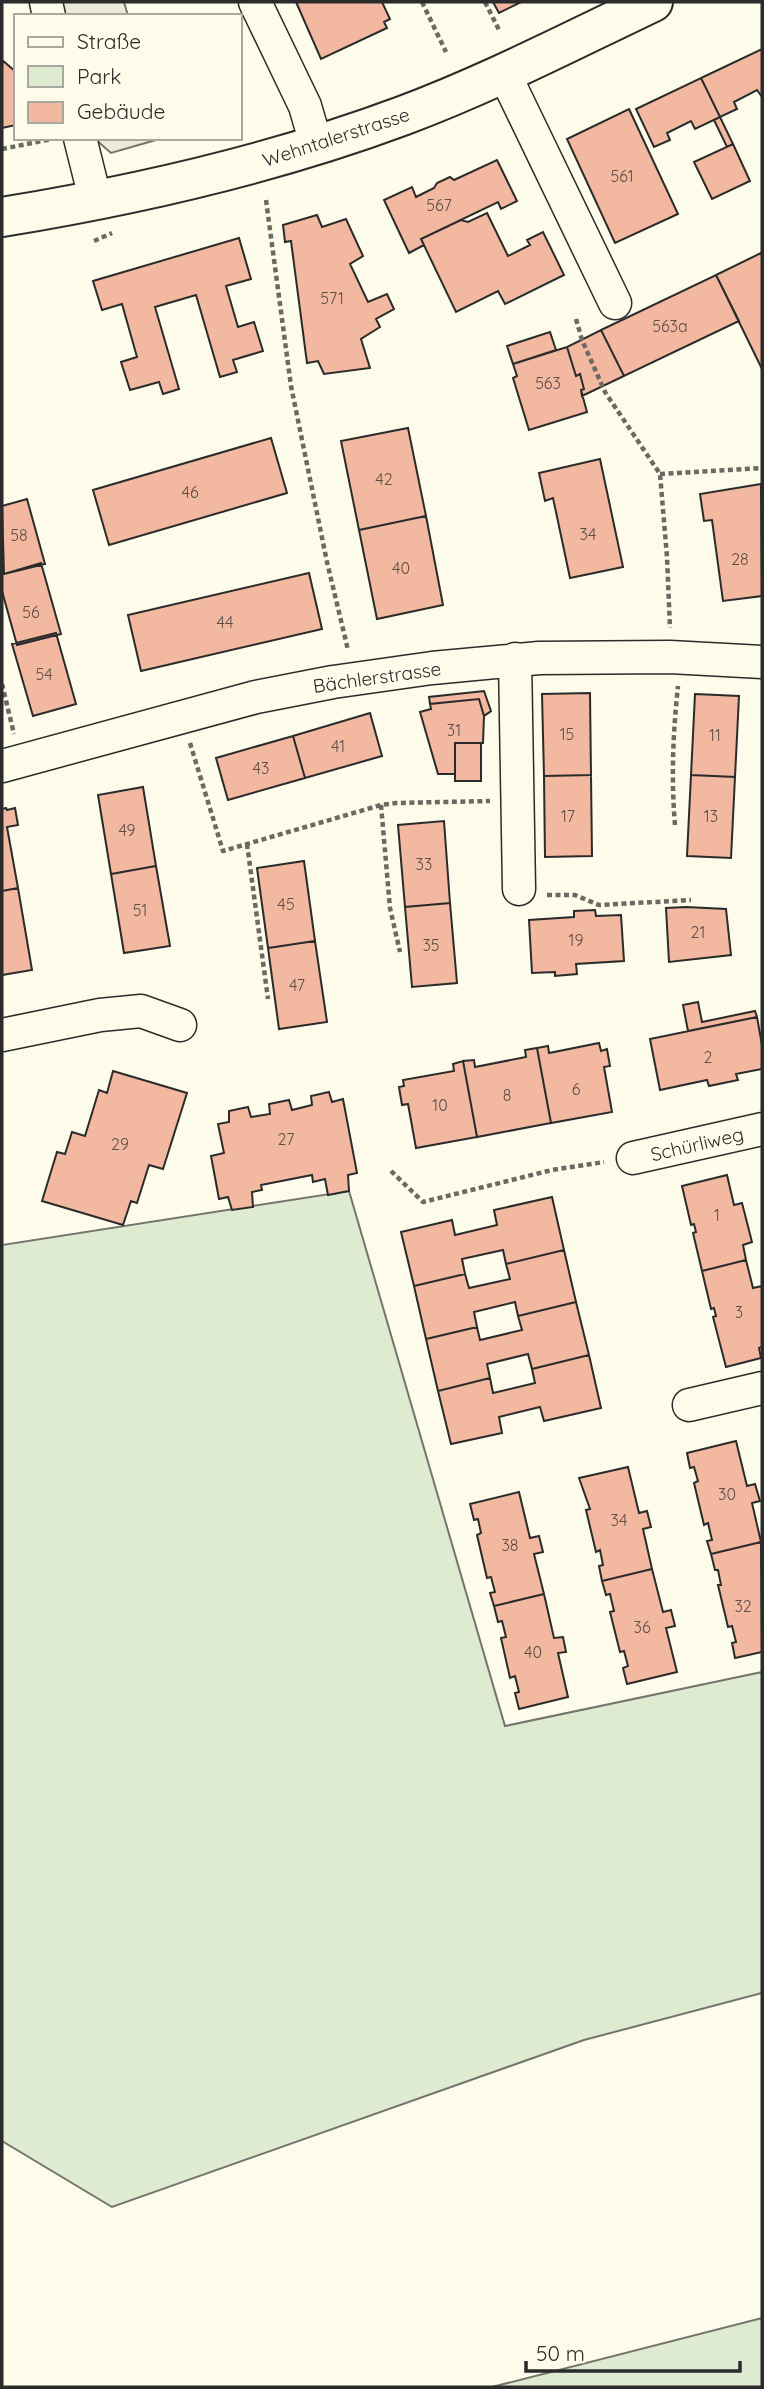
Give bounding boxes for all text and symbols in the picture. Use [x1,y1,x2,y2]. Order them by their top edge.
legend [14,14,242,140]
text: Straße [77,28,141,54]
text: Park [77,63,121,89]
text: Gebäude [77,98,165,124]
street label: Wehntalerstrasse [259,102,413,172]
house number: 561 [610,166,634,186]
house number: 567 [426,195,452,215]
house number: 571 [320,288,344,308]
house number: 563a [652,316,688,336]
house number: 563 [535,373,561,393]
house number: 42 [375,469,393,489]
house number: 46 [181,482,199,502]
house number: 34 [580,524,596,544]
house number: 58 [10,525,28,545]
house number: 28 [731,549,749,569]
house number: 40 [392,558,410,578]
house number: 56 [22,602,40,622]
house number: 44 [217,612,233,632]
street label: Bächlerstrasse [311,656,443,698]
house number: 54 [35,664,53,684]
house number: 31 [447,720,461,740]
house number: 15 [560,724,574,744]
house number: 11 [709,725,721,745]
house number: 41 [331,736,345,756]
house number: 43 [253,758,269,778]
house number: 17 [561,806,575,826]
house number: 13 [704,806,718,826]
house number: 49 [118,820,136,840]
house number: 33 [416,854,432,874]
house number: 45 [277,894,295,914]
house number: 51 [133,900,147,920]
house number: 21 [691,922,705,942]
house number: 19 [569,930,583,950]
house number: 35 [422,935,440,955]
house number: 47 [289,975,305,995]
house number: 2 [704,1047,713,1067]
house number: 6 [572,1079,581,1099]
house number: 8 [503,1085,511,1105]
house number: 10 [432,1095,448,1115]
street label: Schürliweg [648,1122,746,1166]
house number: 27 [278,1129,294,1149]
house number: 29 [111,1134,129,1154]
house number: 1 [714,1205,720,1225]
house number: 3 [735,1302,743,1322]
house number: 30 [718,1484,736,1504]
house number: 34 [611,1510,627,1530]
house number: 38 [501,1535,519,1555]
house number: 32 [734,1596,752,1616]
house number: 36 [634,1617,651,1637]
house number: 40 [524,1642,542,1662]
scale bar [526,2330,740,2374]
text: 50 m [536,2340,585,2366]

